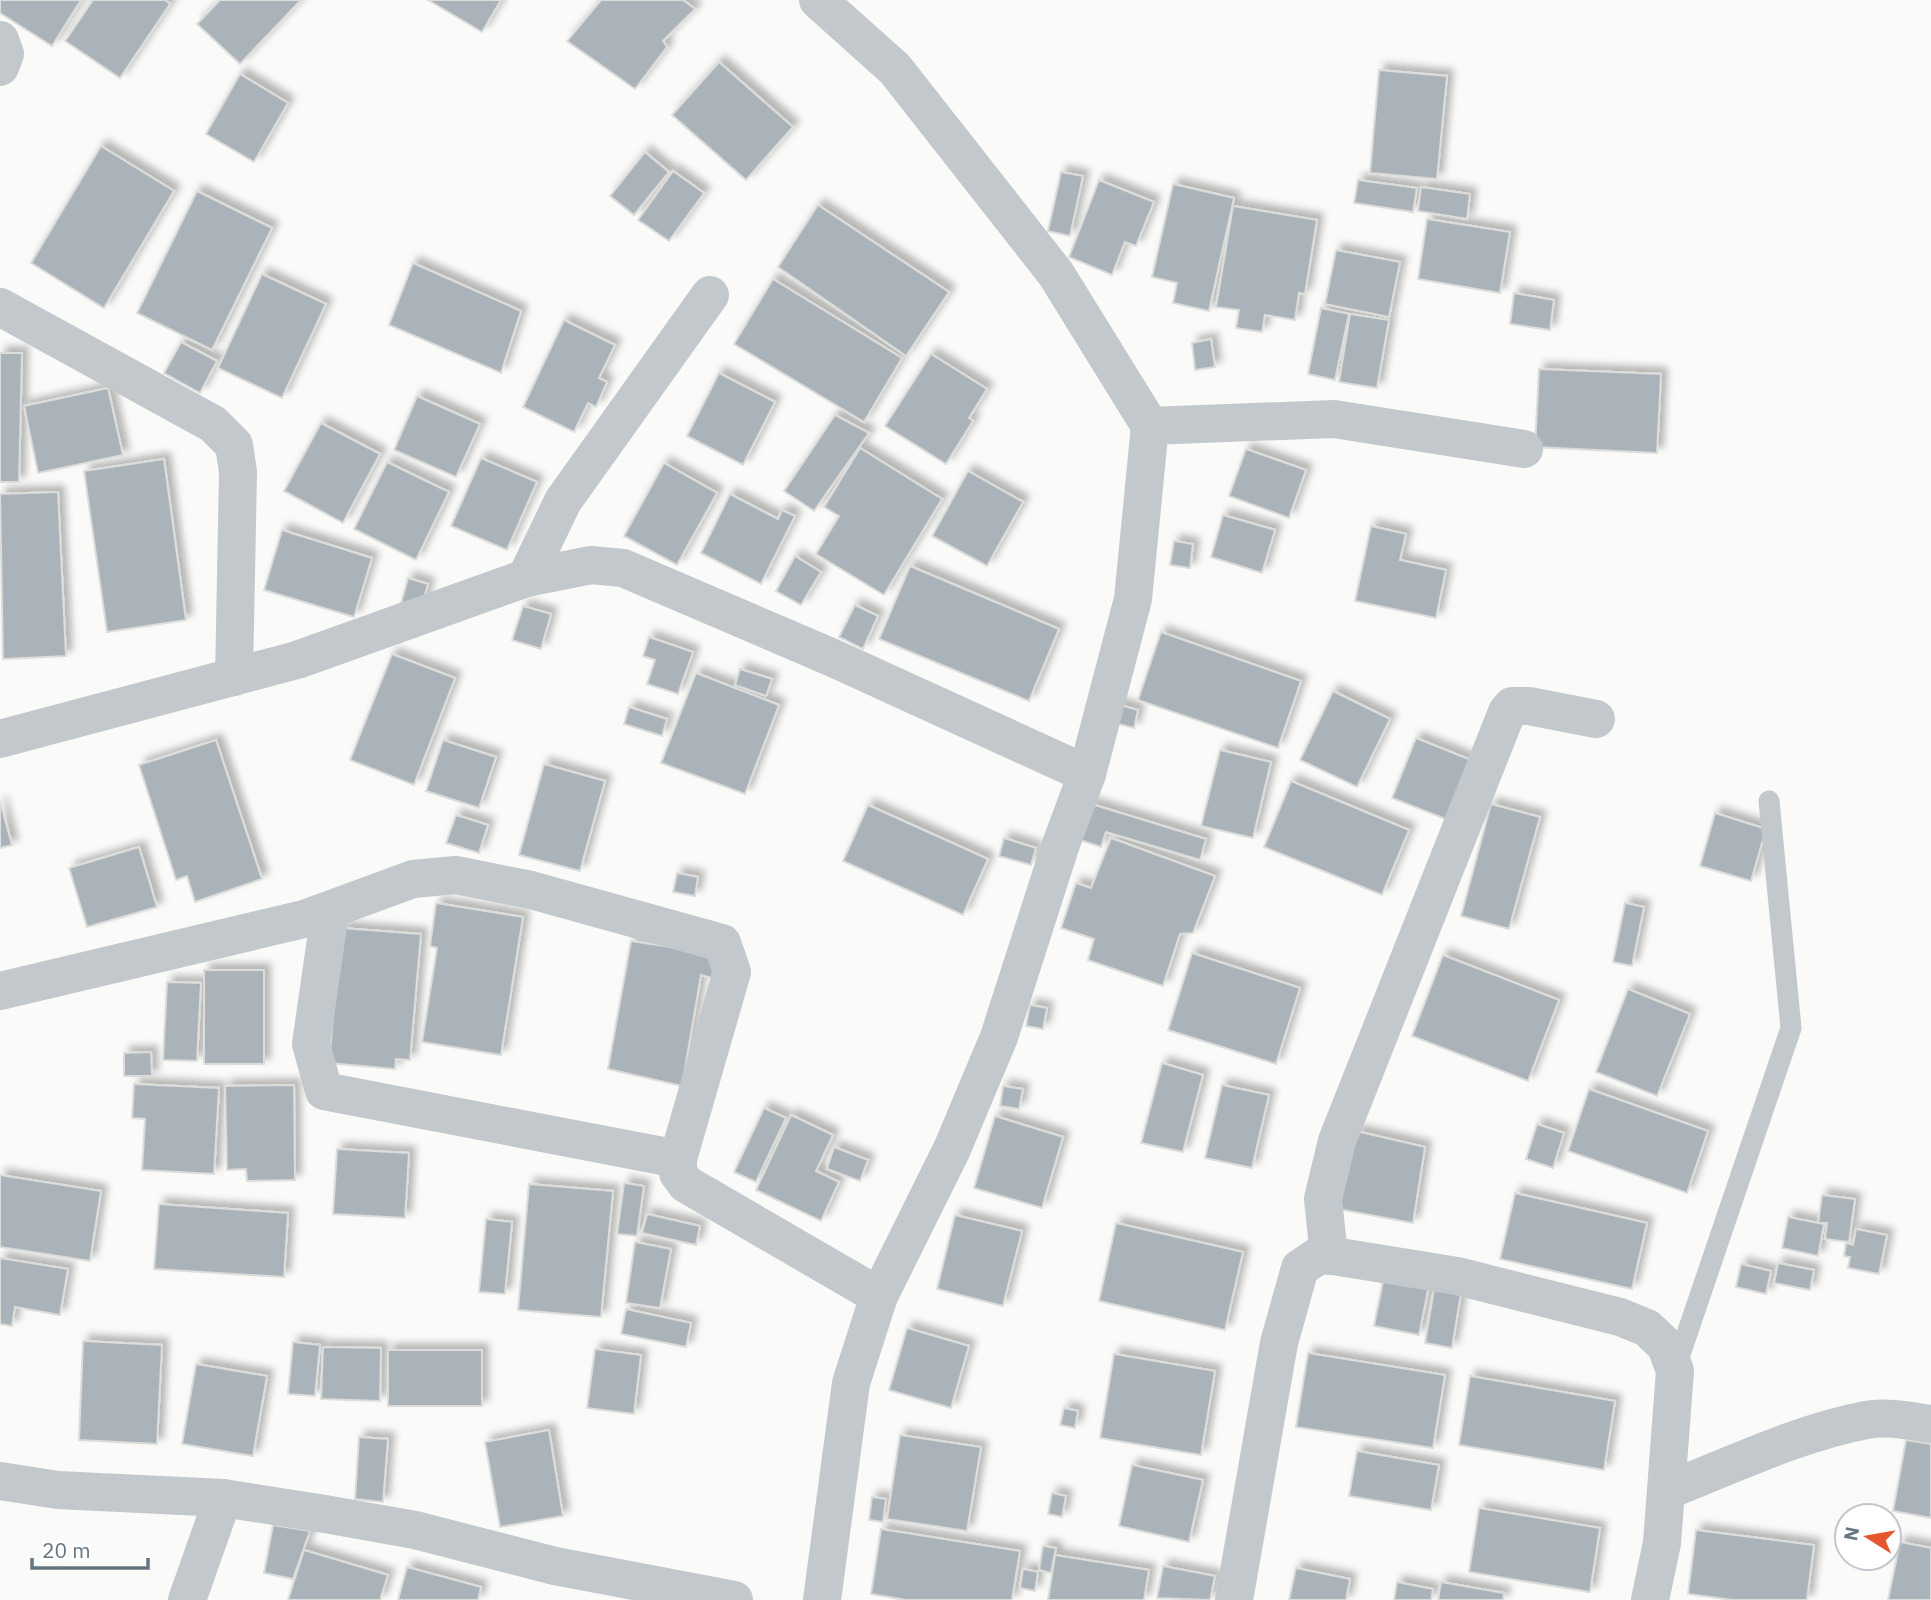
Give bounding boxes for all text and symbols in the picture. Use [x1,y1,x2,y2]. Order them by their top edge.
north arrow [1833,1502,1903,1572]
text: N [1838,1525,1864,1543]
scale bar [32,1526,147,1570]
text: 20 m [42,1536,91,1564]

